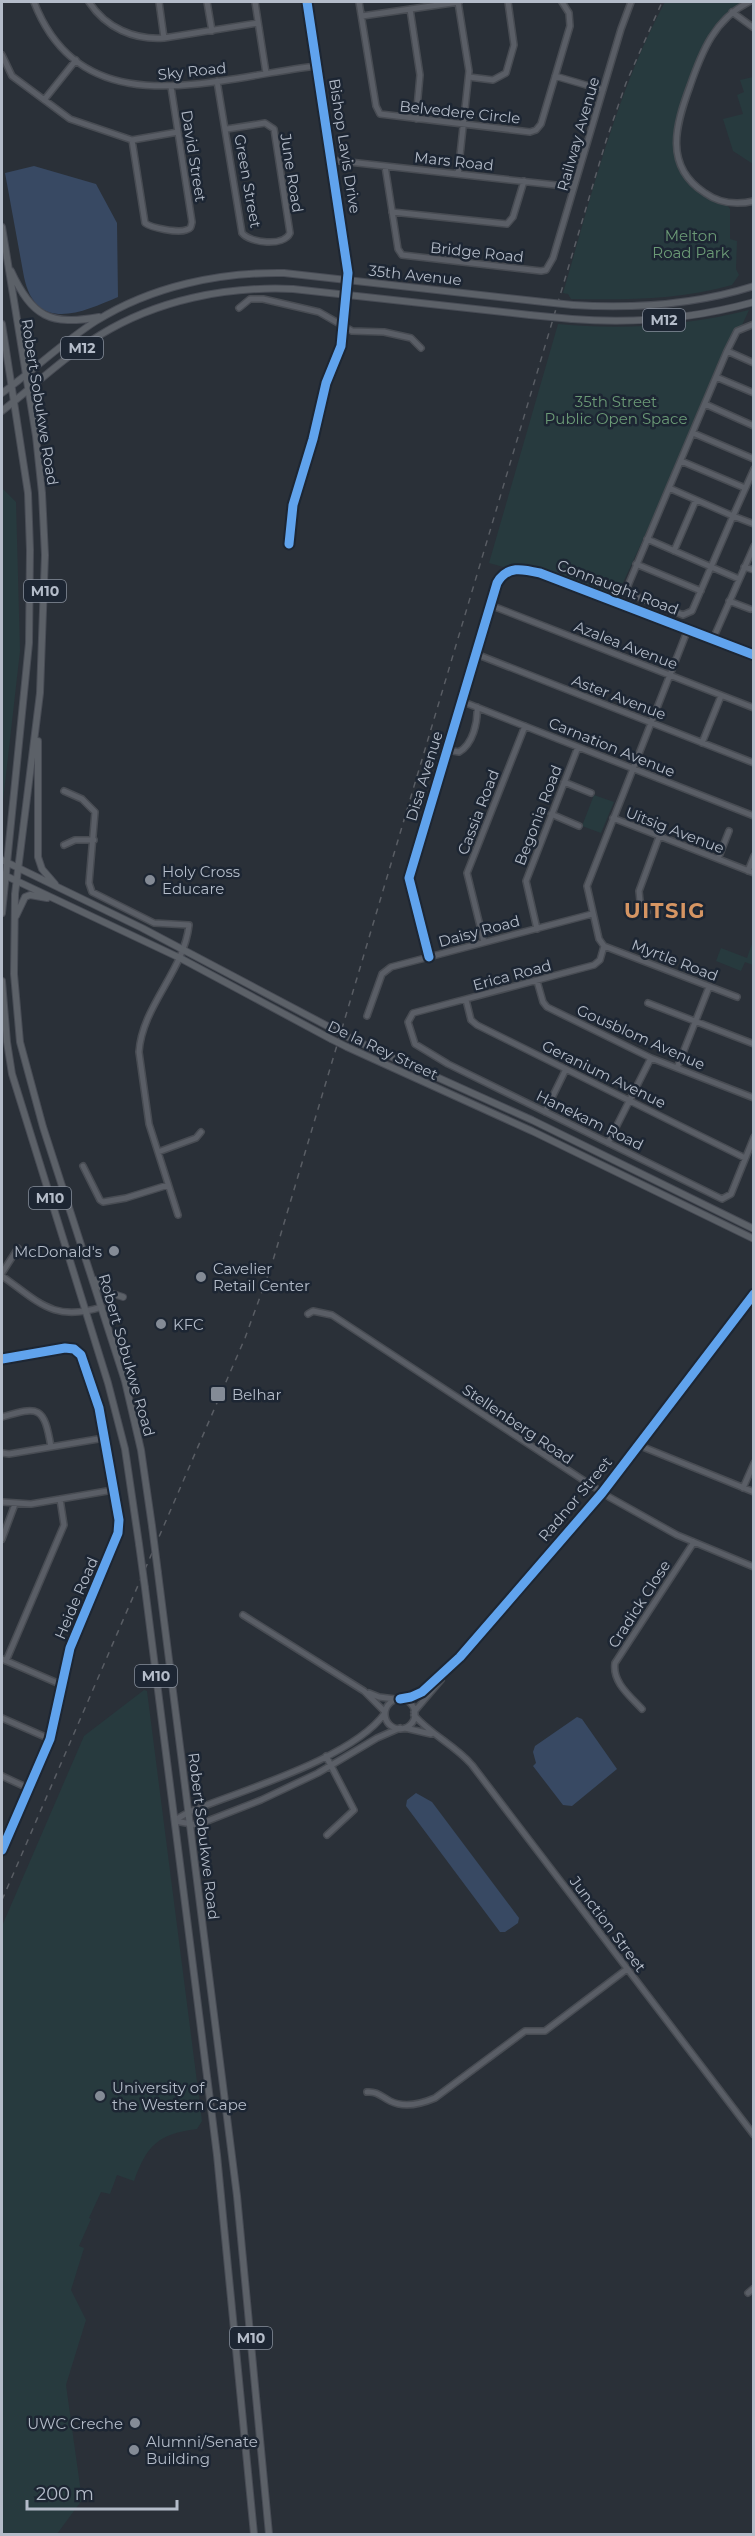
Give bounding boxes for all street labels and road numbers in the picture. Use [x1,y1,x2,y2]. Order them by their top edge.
street label: Sky Road [157,58,227,84]
street label: Railway Avenue [553,75,603,193]
street label: Bishop Lavis Drive [325,77,365,215]
street label: Belvedere Circle [399,96,521,128]
street label: David Street [177,109,211,203]
street label: June Road [276,131,308,214]
street label: Green Street [230,133,266,229]
street label: Mars Road [413,147,495,175]
street label: Bridge Road [429,238,525,266]
street label: 35th Avenue [367,261,463,289]
road number: M12 [643,309,685,331]
street label: Robert Sobukwe Road [17,317,63,487]
road number: M12 [61,337,103,359]
street label: Connaught Road [555,555,681,619]
road number: M10 [24,580,66,602]
street label: Azalea Avenue [571,617,681,673]
street label: Aster Avenue [569,670,669,724]
street label: Carnation Avenue [546,713,678,781]
street label: Disa Avenue [401,729,447,823]
street label: Begonia Road [510,762,566,868]
street label: Cassia Road [453,767,503,857]
street label: Uitsig Avenue [623,802,727,858]
street label: Daisy Road [436,911,522,951]
street label: Myrtle Road [629,935,721,985]
street label: Erica Road [471,955,553,995]
street label: Gousblom Avenue [574,1000,708,1074]
street label: De la Rey Street [325,1016,441,1084]
street label: Geranium Avenue [539,1036,669,1112]
street label: Hanekam Road [533,1086,647,1154]
road number: M10 [29,1187,71,1209]
street label: Robert Sobukwe Road [95,1271,159,1439]
street label: Stellenberg Road [459,1380,577,1468]
street label: Radnor Street [534,1453,616,1545]
street label: Heide Road [50,1554,102,1642]
street label: Cradick Close [604,1557,674,1651]
road number: M10 [135,1665,177,1687]
street label: Robert Sobukwe Road [184,1751,224,1921]
street label: Junction Street [565,1871,650,1976]
road number: M10 [230,2327,272,2349]

